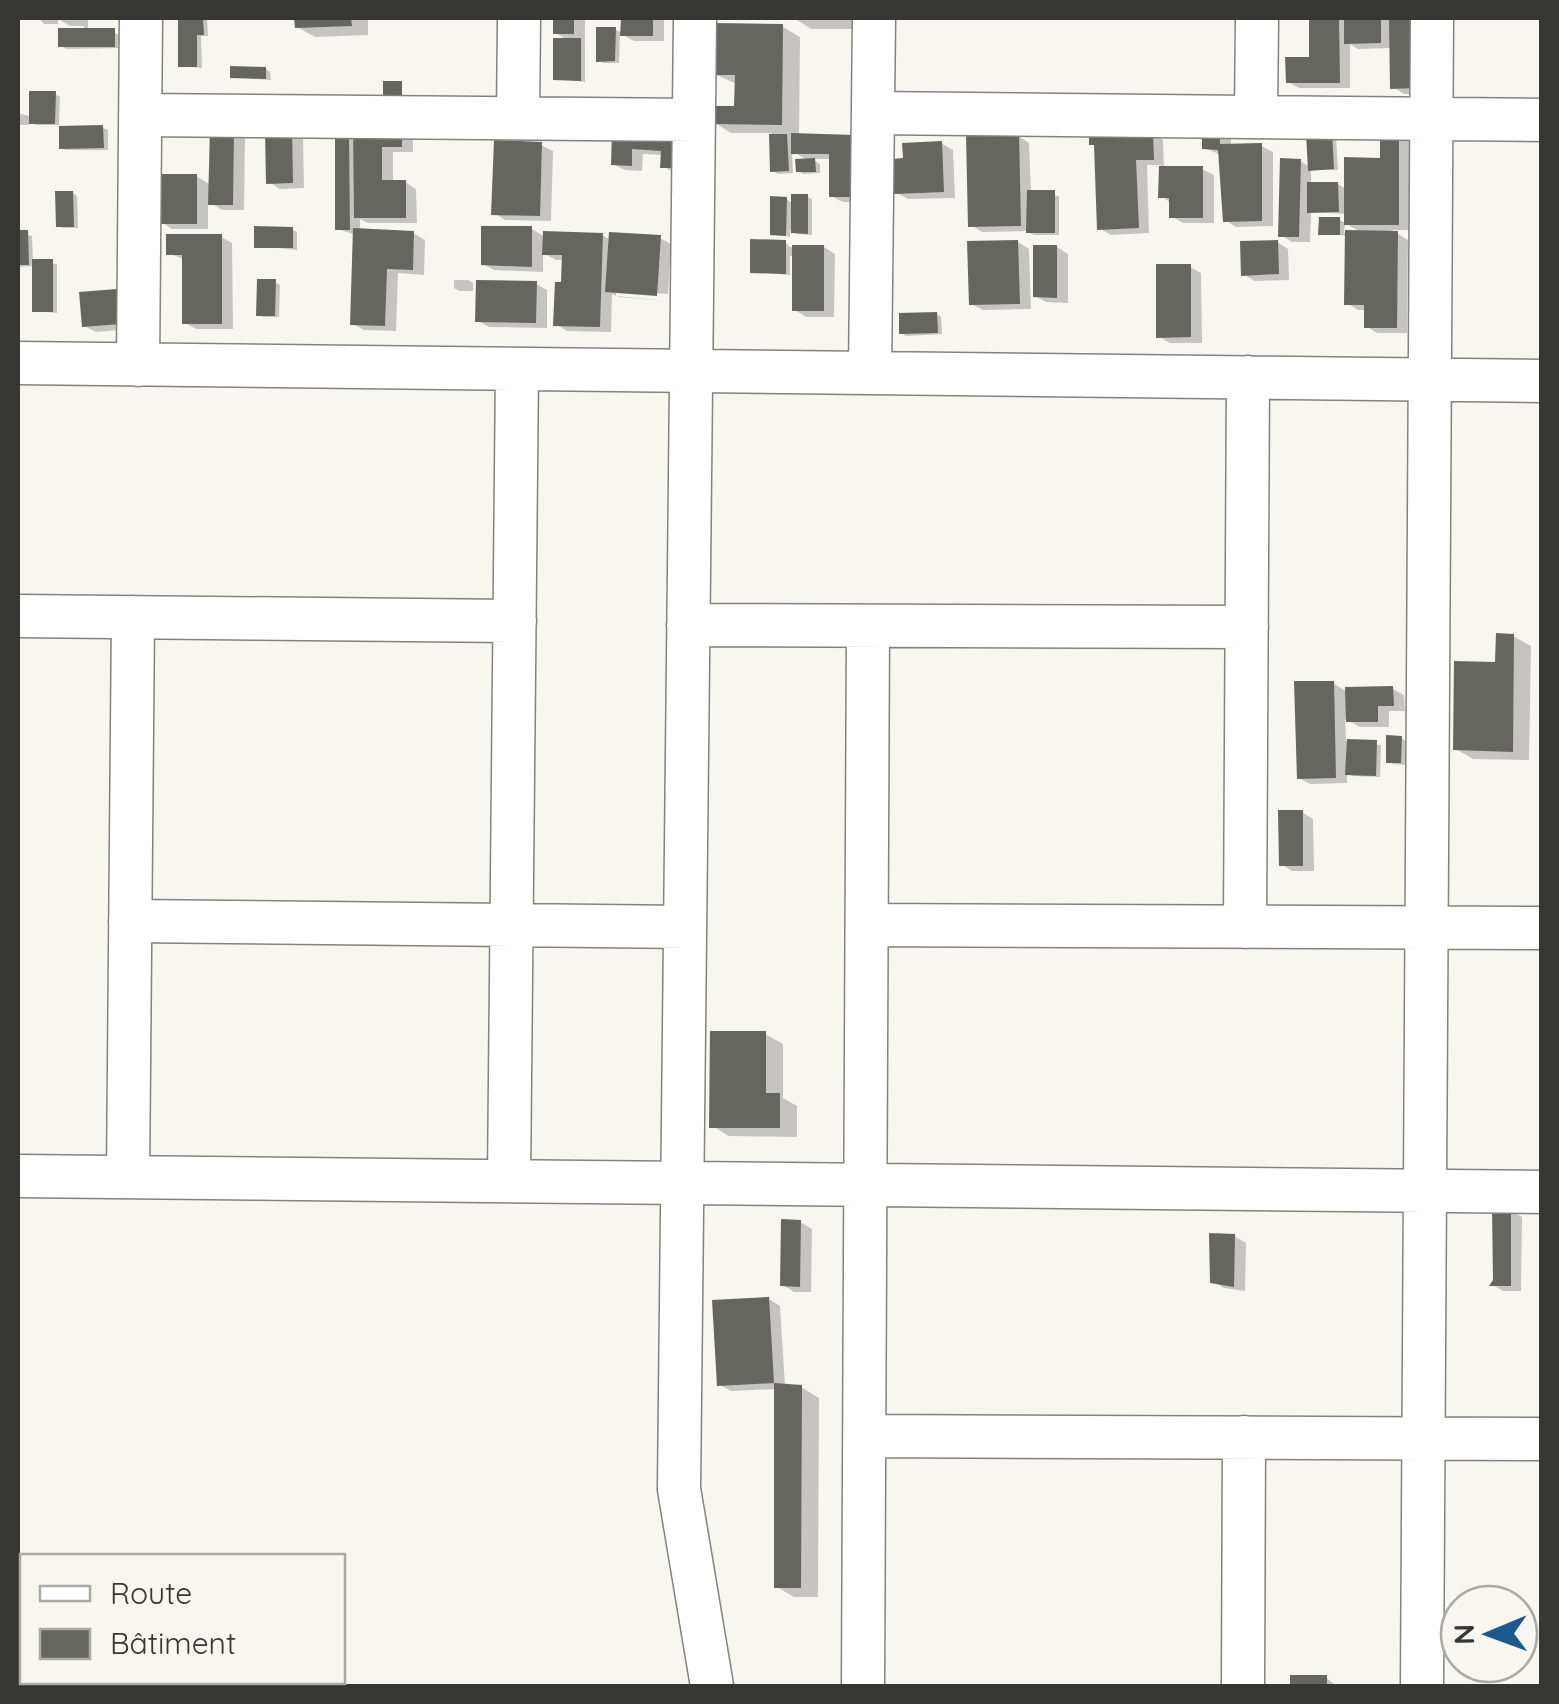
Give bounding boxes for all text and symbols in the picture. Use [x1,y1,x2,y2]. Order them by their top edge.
legend [20,1554,345,1684]
text: Route [110,1574,192,1612]
north arrow [1439,1584,1539,1684]
text: Bâtiment [110,1624,236,1662]
text: N [1446,1624,1481,1645]

